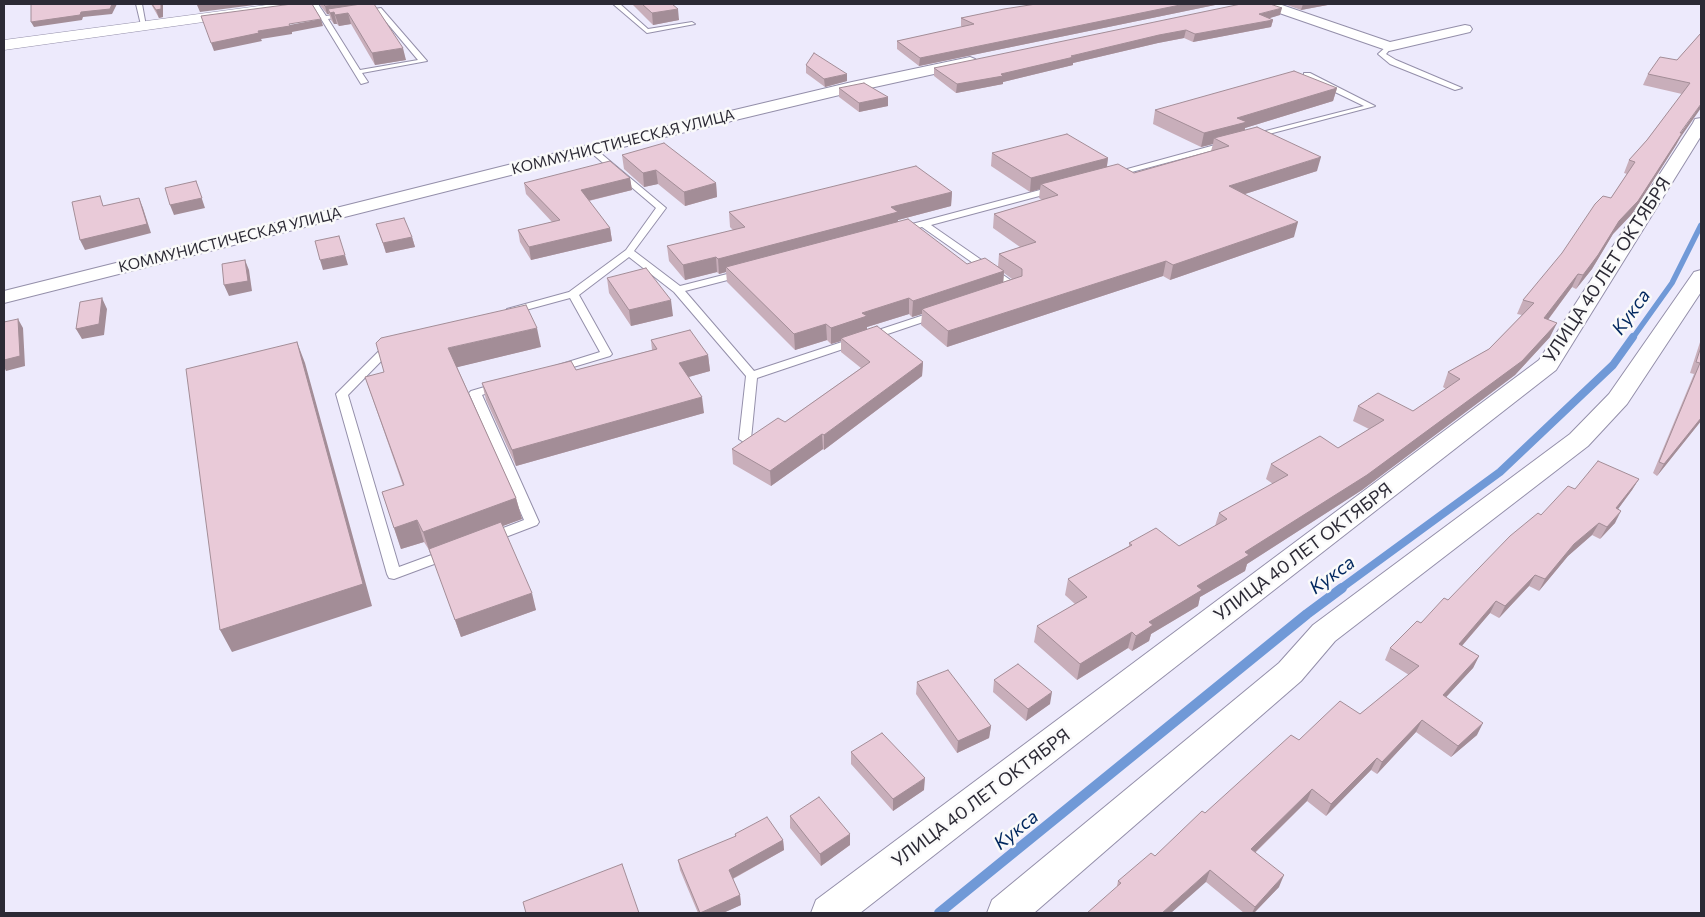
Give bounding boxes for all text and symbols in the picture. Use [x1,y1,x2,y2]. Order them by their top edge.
street label: КОММУНИСТИЧЕСКАЯ УЛИЦА [510,106,736,178]
street label: УЛИЦА 40 ЛЕТ ОКТЯБРЯ [1539,173,1675,367]
street label: КОММУНИСТИЧЕСКАЯ УЛИЦА [117,204,343,276]
water label: Кукса [1607,285,1655,339]
street label: УЛИЦА 40 ЛЕТ ОКТЯБРЯ [1210,478,1396,626]
water label: Кукса [1305,551,1359,599]
street label: УЛИЦА 40 ЛЕТ ОКТЯБРЯ [888,724,1074,872]
water label: Кукса [989,805,1043,855]

